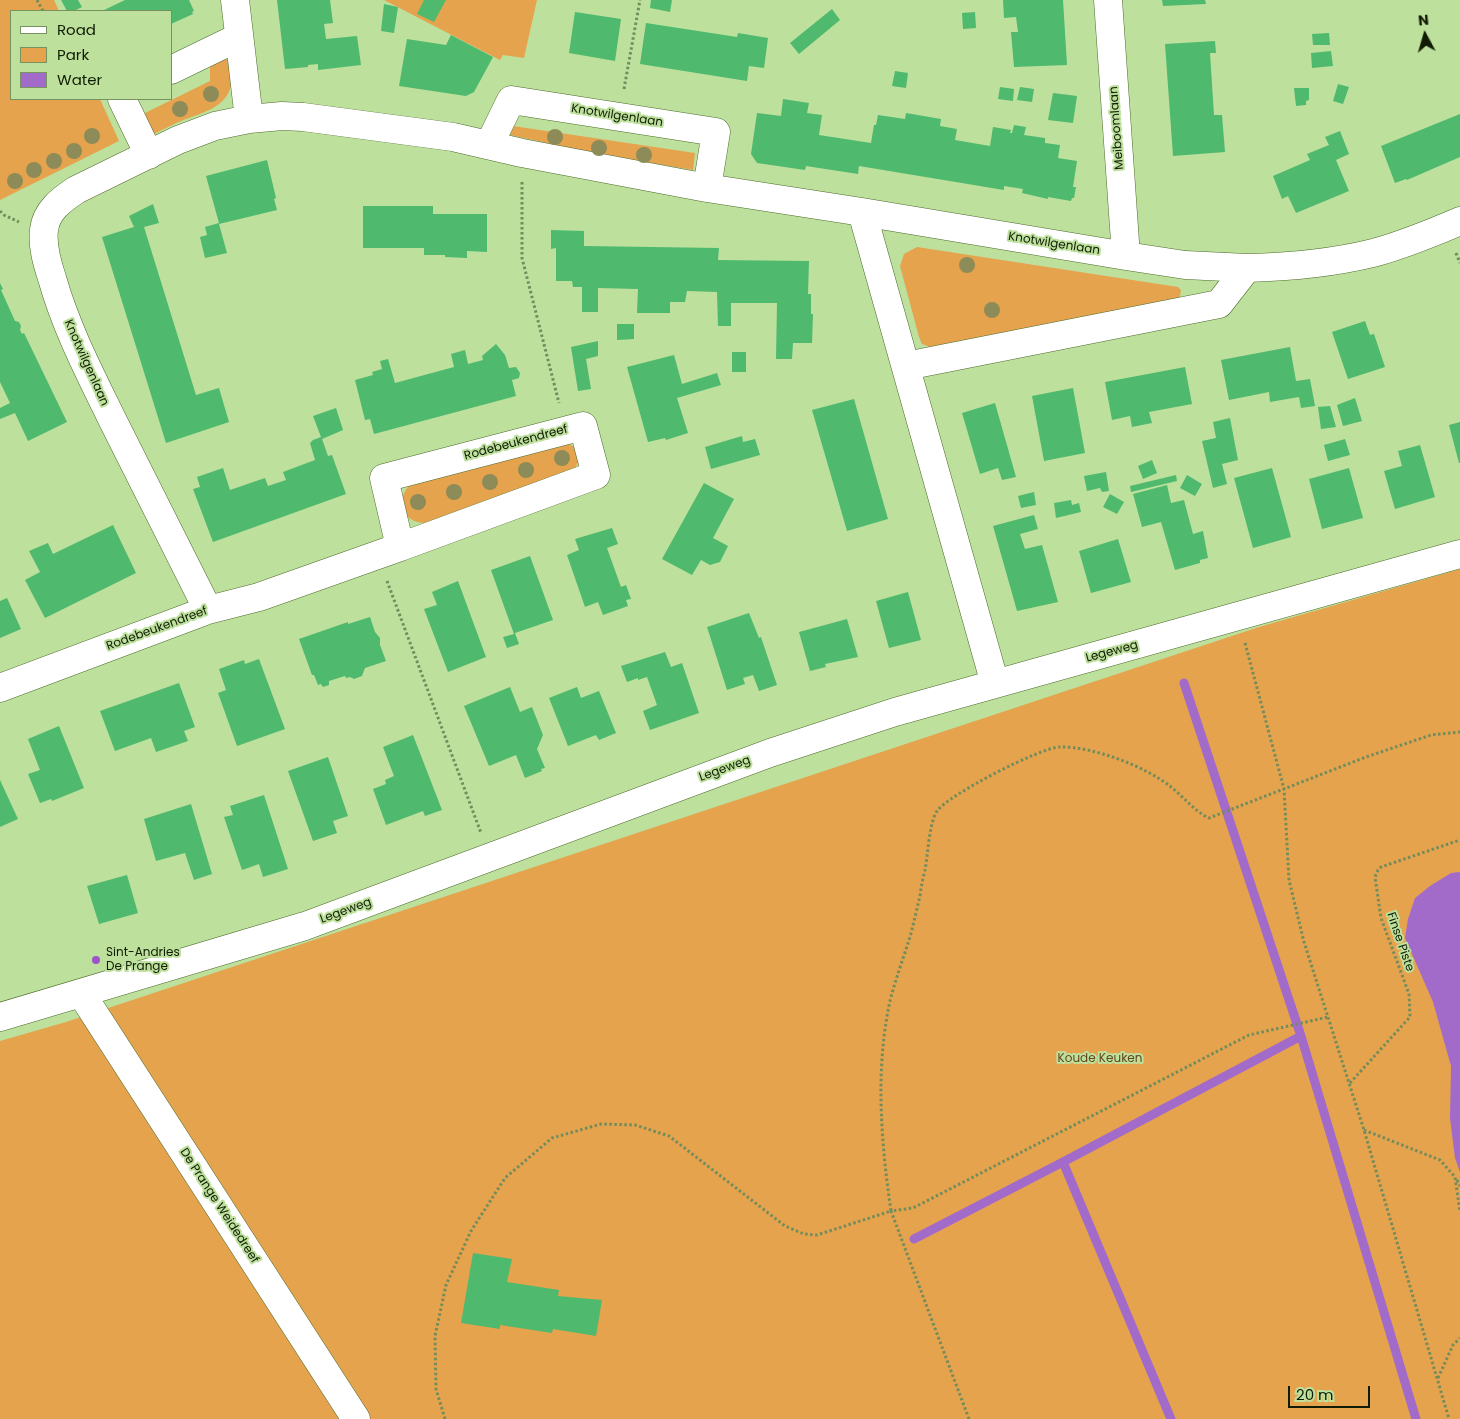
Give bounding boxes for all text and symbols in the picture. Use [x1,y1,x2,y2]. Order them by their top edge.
legend [10,10,172,100]
north arrow [1400,10,1450,60]
text: N [1417,10,1430,31]
text: Road [57,19,96,40]
text: Park [57,44,89,65]
text: Water [57,69,102,90]
street label: Meiboomlaan [1107,86,1127,170]
street label: Knotwilgenlaan [570,102,664,130]
street label: Knotwilgenlaan [1007,230,1101,258]
street label: Knotwilgenlaan [61,318,111,408]
street label: Rodebeukendreef [463,422,569,464]
street label: Rodebeukendreef [105,604,209,654]
street label: Legeweg [1084,638,1140,666]
street label: Legeweg [697,753,753,785]
street label: Legeweg [318,895,374,927]
street label: Finse Piste [1383,911,1417,973]
place label: Sint-Andries De Prange [106,946,180,974]
marker: Sint-Andries De Prange [90,954,102,966]
park label: Koude Keuken [1058,1052,1142,1066]
street label: De Prange Weidedreef [176,1146,262,1266]
scale bar [1290,1376,1372,1408]
text: 20 m [1296,1384,1334,1405]

